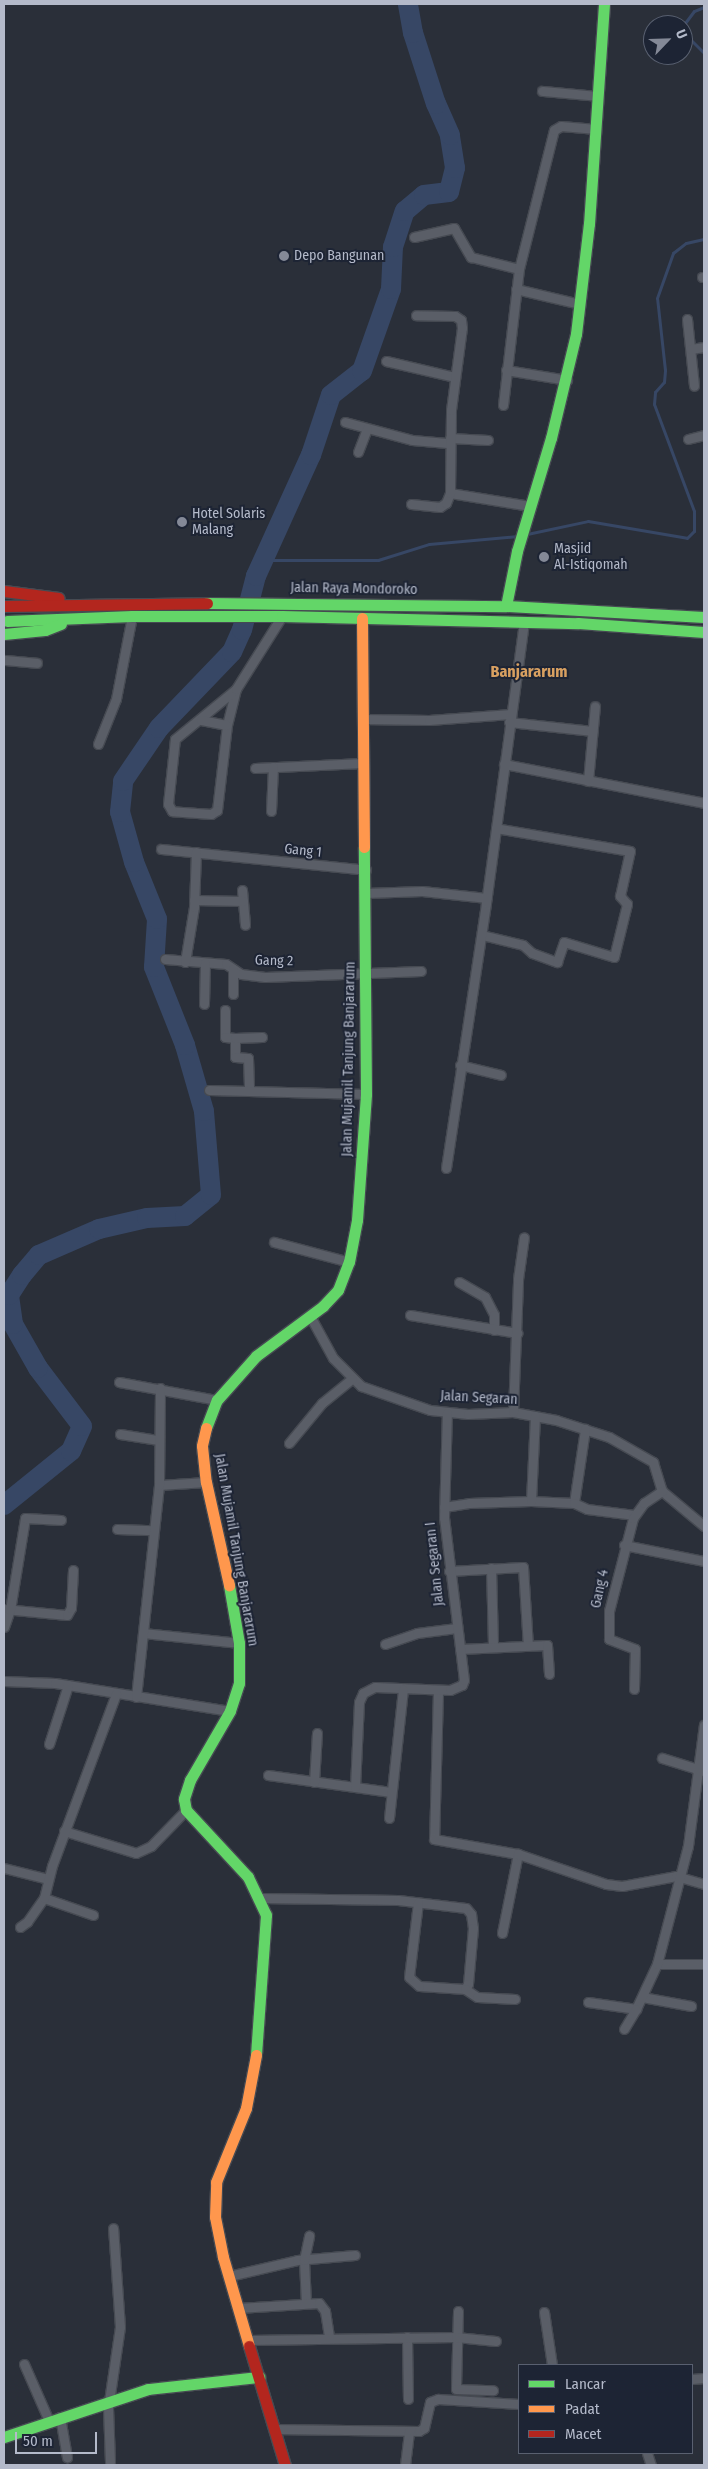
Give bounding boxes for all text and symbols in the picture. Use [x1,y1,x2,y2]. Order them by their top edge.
north arrow [643,15,693,65]
text: U [672,27,691,41]
place label: Depo Bangunan [294,248,384,264]
marker: Depo Bangunan [278,250,290,262]
place label: Hotel Solaris Malang [192,506,265,538]
marker: Hotel Solaris Malang [176,516,188,528]
place label: Masjid Al-Istiqomah [554,541,628,574]
marker: Masjid Al-Istiqomah [538,551,550,563]
street label: Jalan Raya Mondoroko [290,579,418,599]
district label: Banjararum [490,662,568,682]
street label: Gang 1 [283,841,323,861]
street label: Gang 2 [255,952,293,970]
street label: Jalan Mujamil Tanjung Banjararum [339,961,359,1157]
street label: Jalan Segaran [440,1388,518,1408]
street label: Jalan Mujamil Tanjung Banjararum [211,1452,261,1648]
street label: Jalan Segaran I [422,1521,448,1607]
street label: Gang 4 [588,1568,612,1610]
legend [518,2364,693,2454]
text: Lancar [565,2375,606,2393]
text: Padat [565,2400,600,2418]
scale bar [18,2422,100,2454]
text: Macet [565,2425,601,2443]
text: 50 m [23,2432,53,2450]

